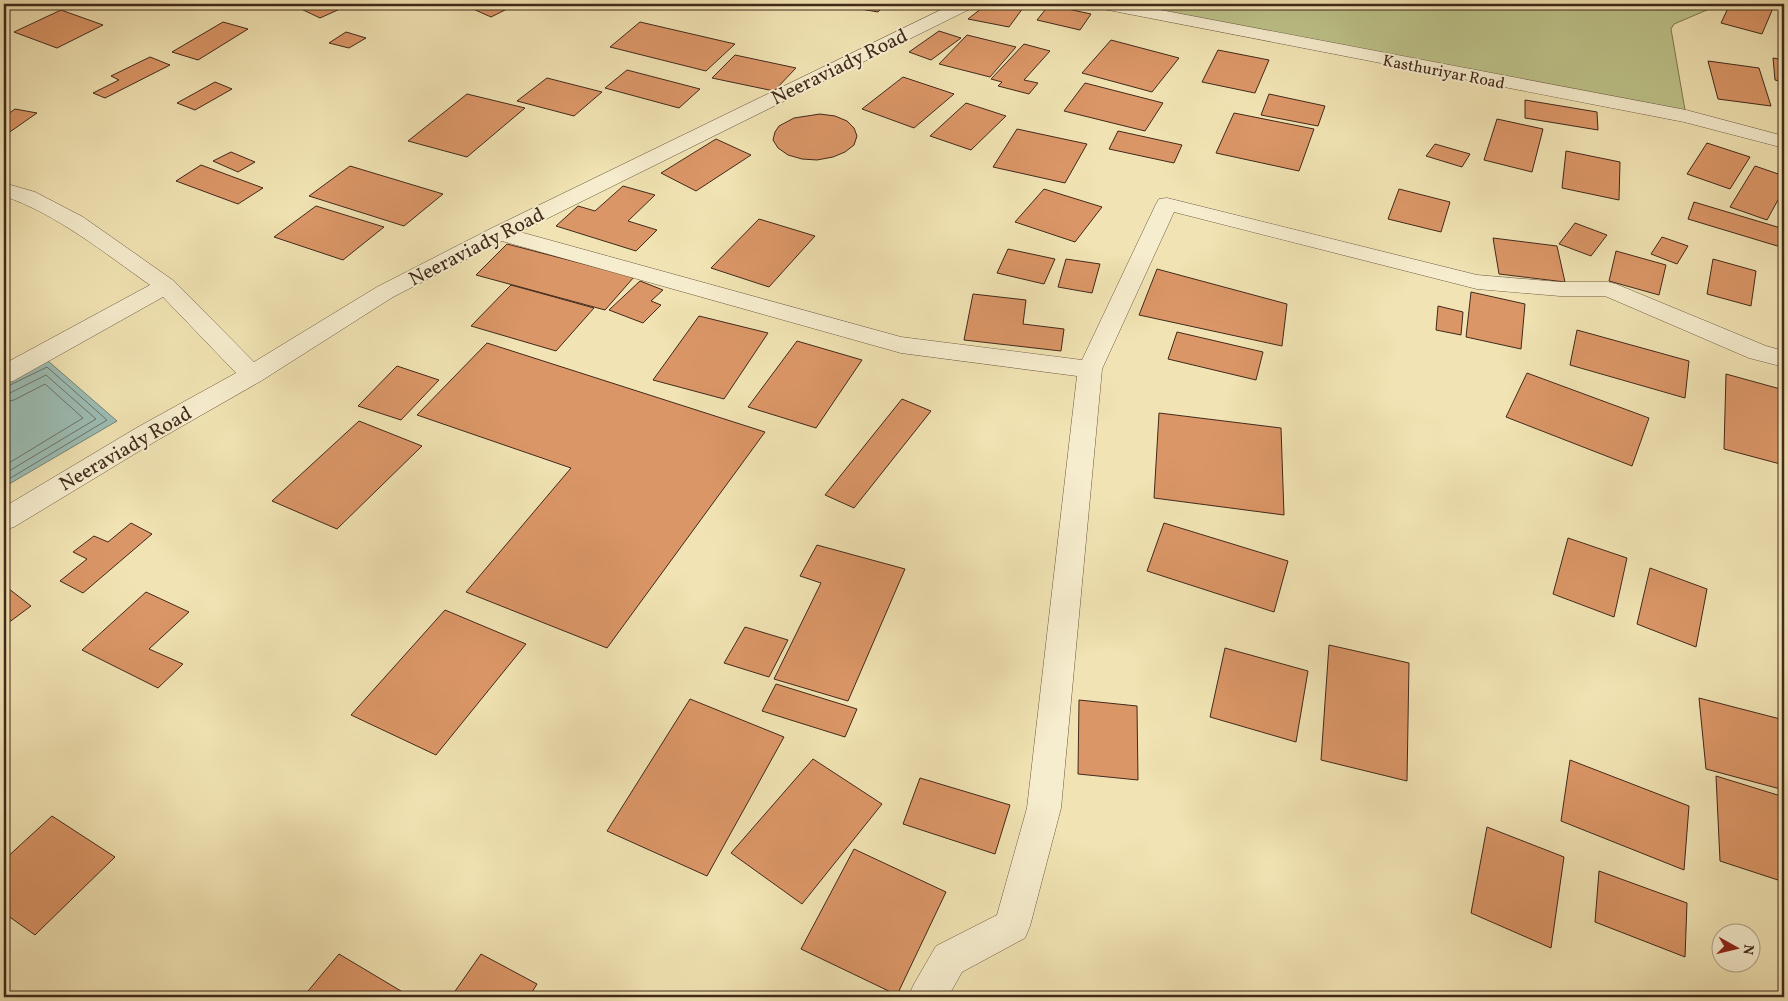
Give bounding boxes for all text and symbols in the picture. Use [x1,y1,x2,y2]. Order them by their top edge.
street label: Neeraviady Road [767,23,913,113]
street label: Kasthuriyar Road [1381,50,1507,96]
street label: Neeraviady Road [404,202,550,294]
street label: Neeraviady Road [55,400,197,499]
north arrow [1710,924,1760,974]
text: N [1737,943,1758,956]

